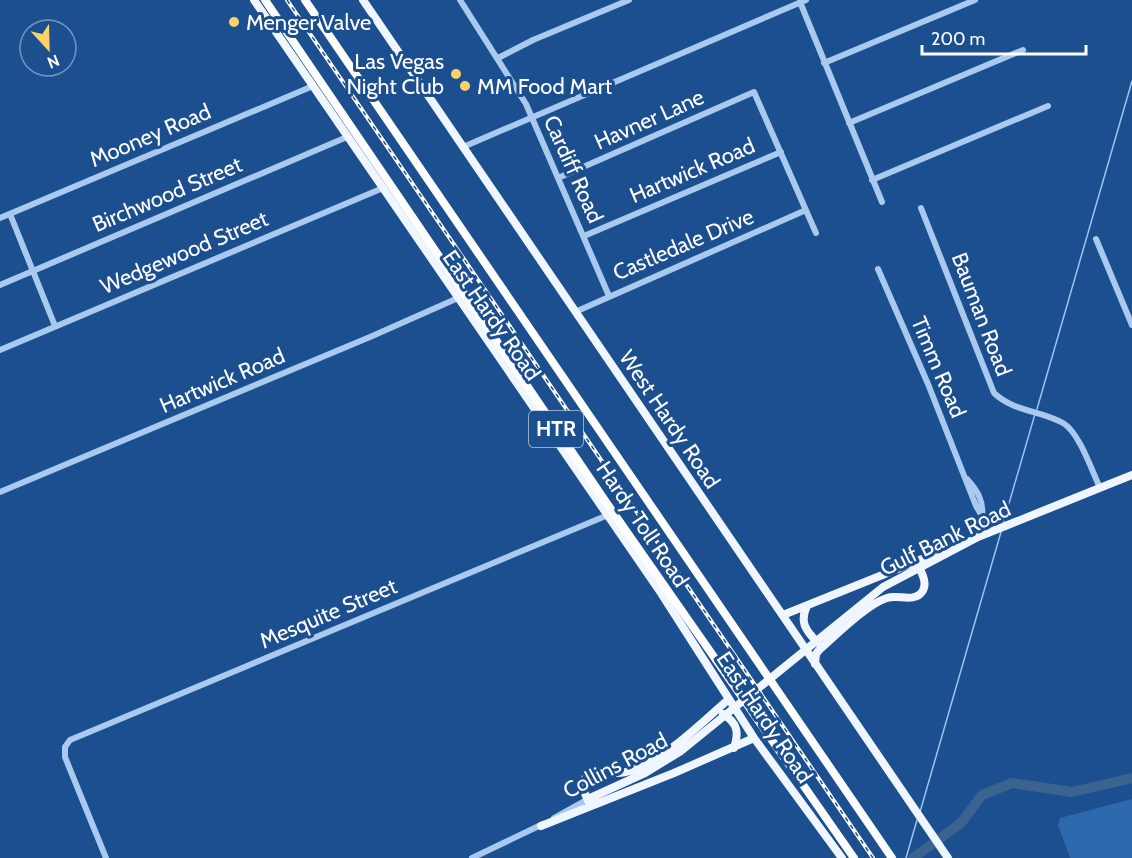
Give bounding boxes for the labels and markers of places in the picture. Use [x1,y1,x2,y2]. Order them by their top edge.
place label: Menger Valve [246,9,371,36]
marker: Menger Valve [227,15,241,29]
place label: Las Vegas Night Club [346,48,444,100]
marker: Las Vegas Night Club [449,67,463,81]
place label: MM Food Mart [477,73,613,100]
marker: MM Food Mart [458,79,472,93]

